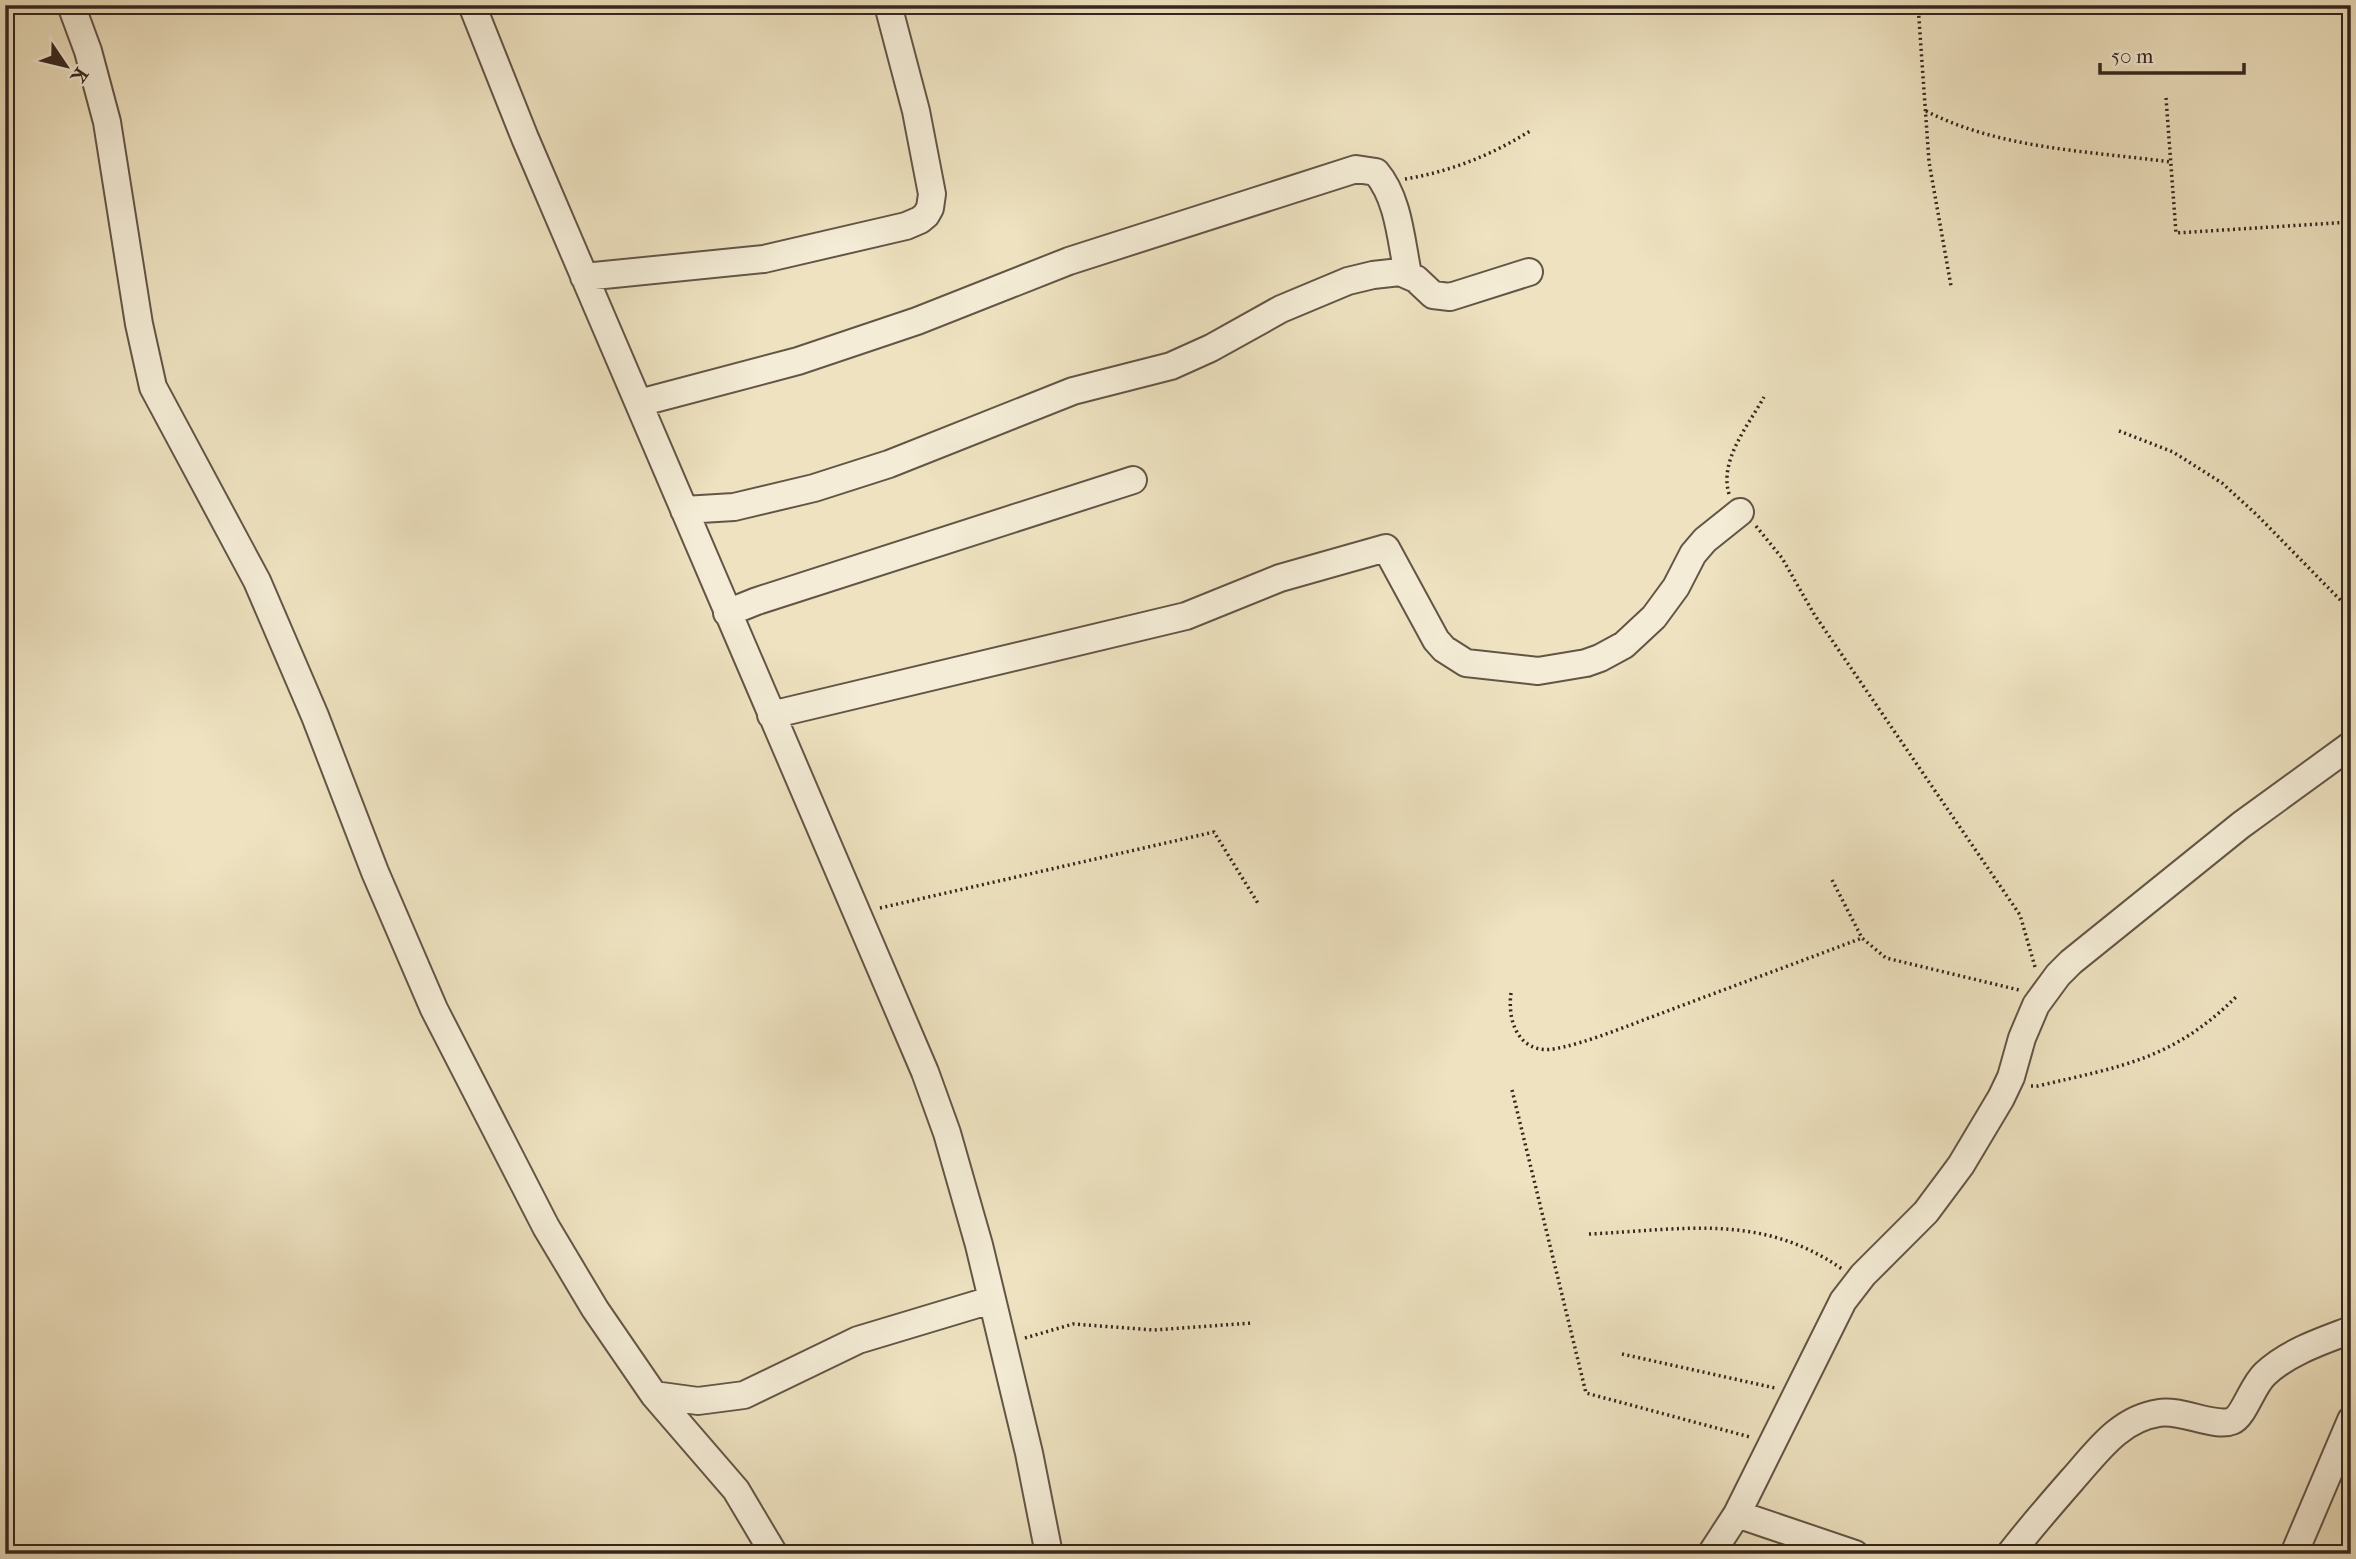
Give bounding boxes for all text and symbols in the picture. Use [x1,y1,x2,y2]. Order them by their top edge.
north arrow [32,32,102,102]
scale bar [2100,32,2244,76]
text: 50 m [2111,44,2154,68]
text: K [65,63,92,88]

